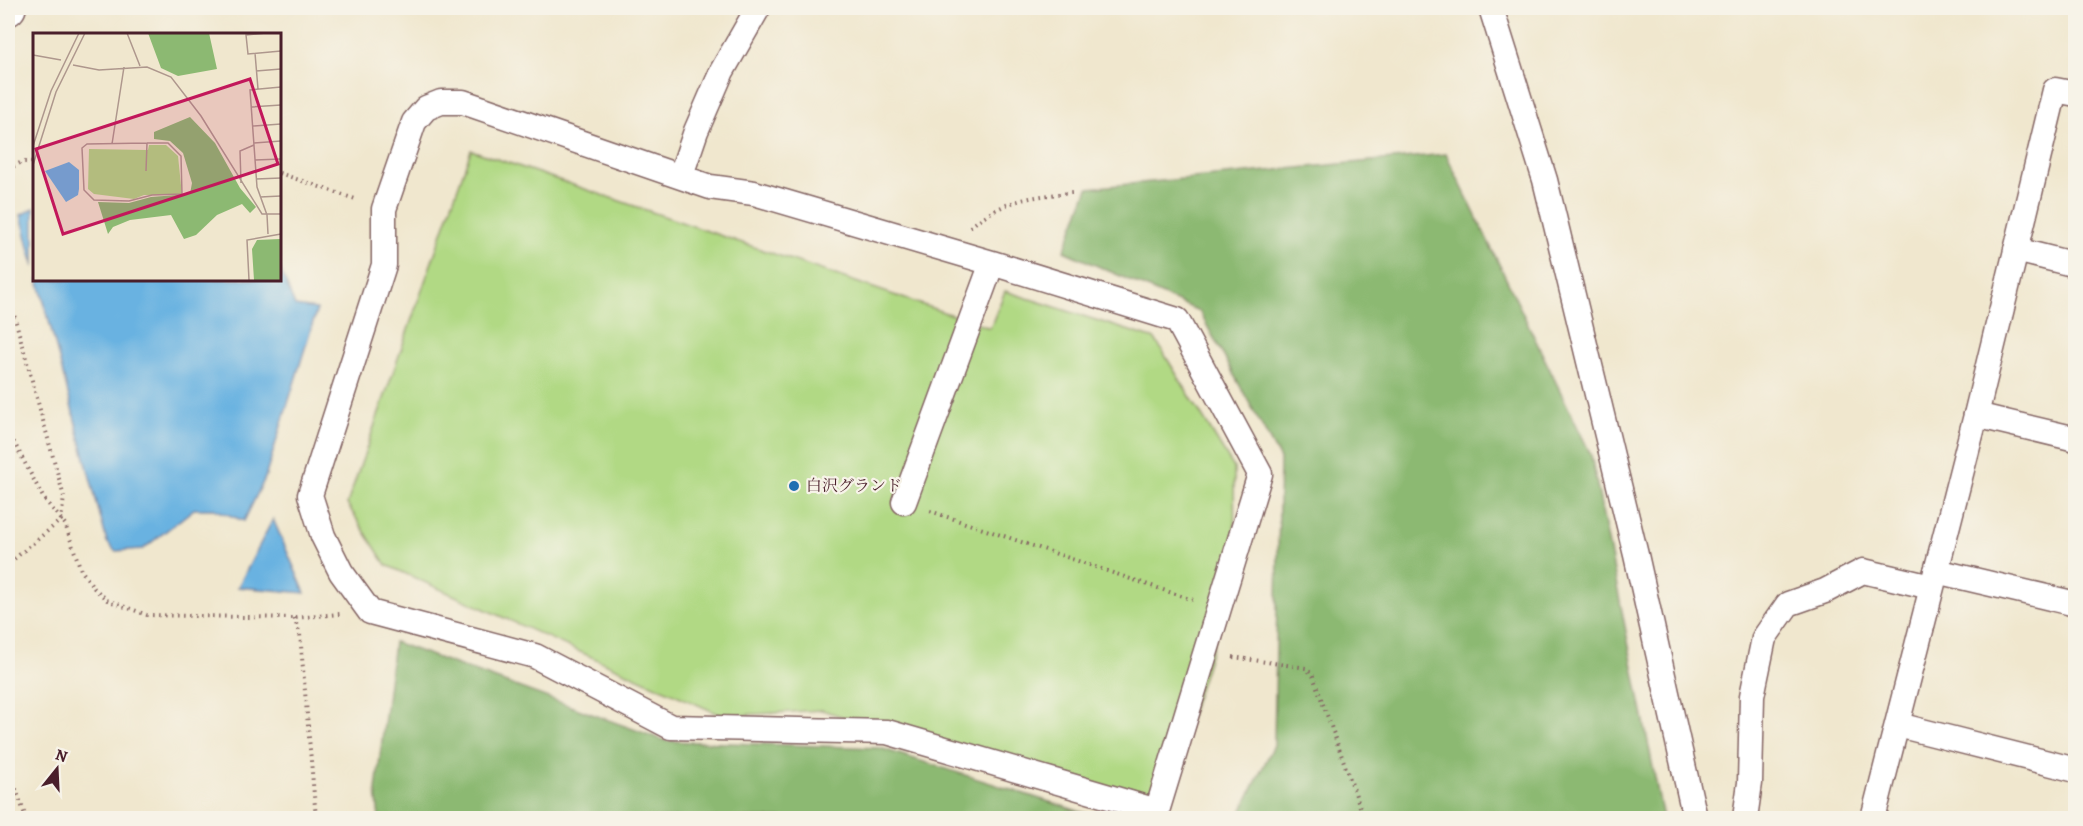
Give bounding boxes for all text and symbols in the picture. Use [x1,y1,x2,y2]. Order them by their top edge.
inset map [33,33,280,280]
place label: 白沢グランド [806,475,902,497]
marker: 白沢グランド [787,479,801,493]
north arrow [27,739,87,799]
text: N [52,743,71,768]

